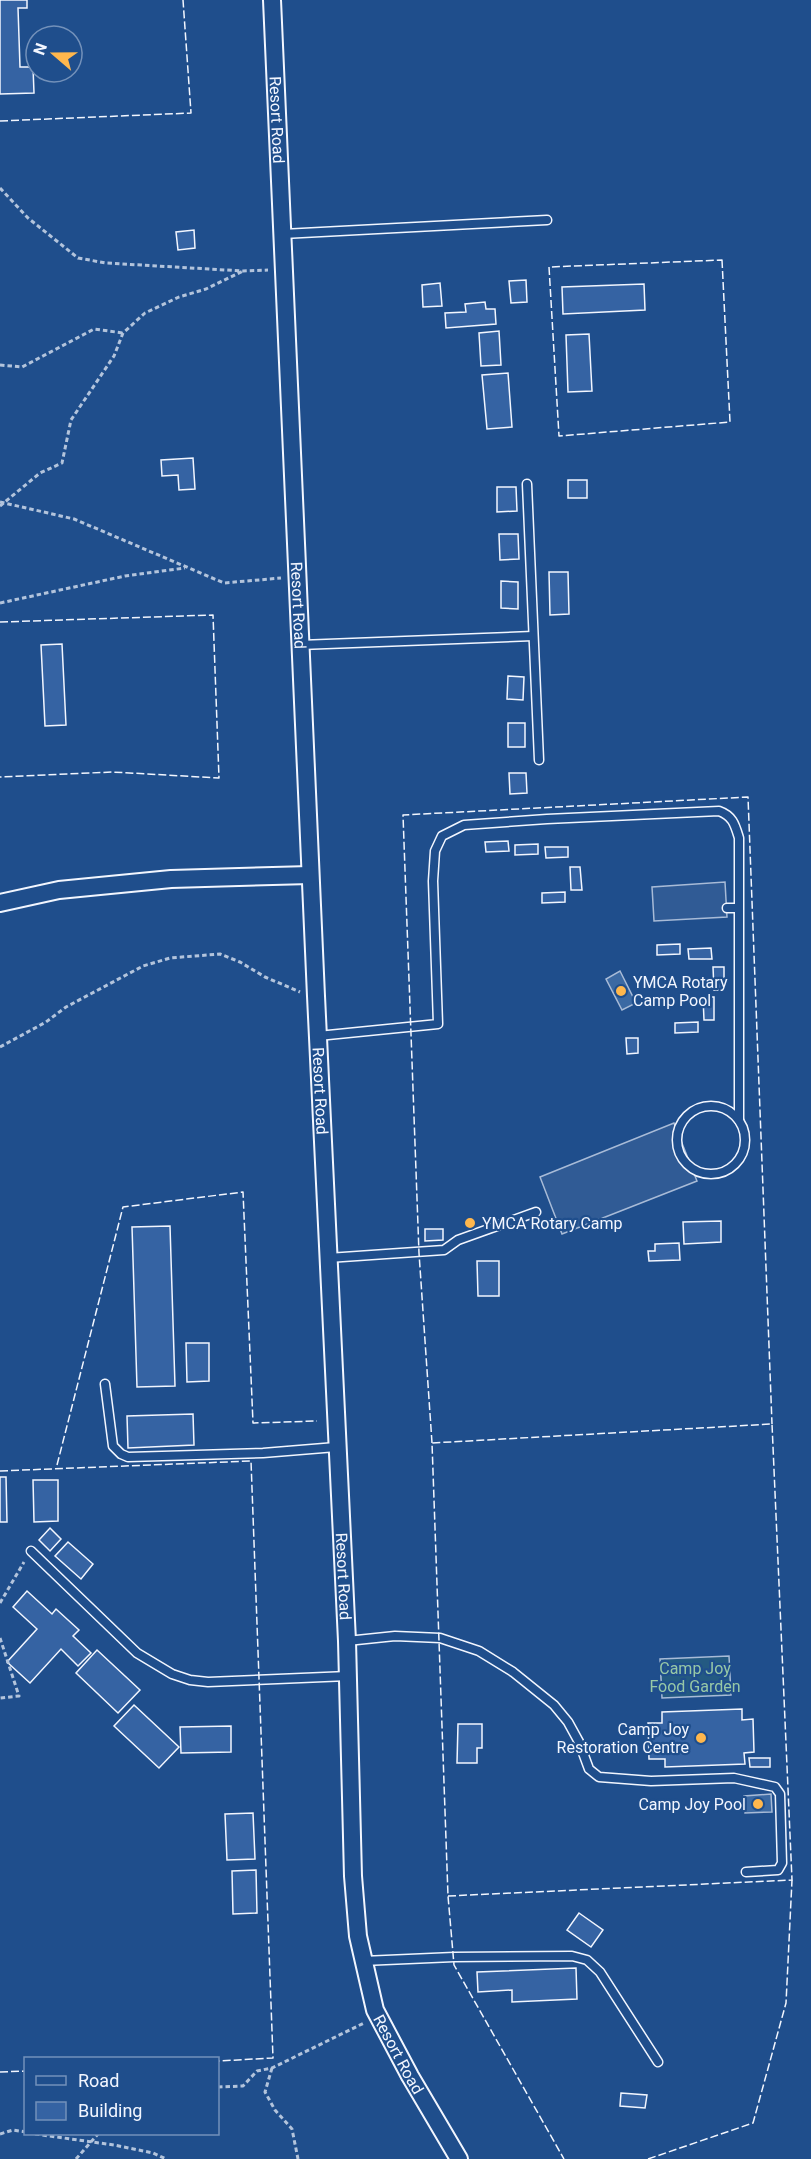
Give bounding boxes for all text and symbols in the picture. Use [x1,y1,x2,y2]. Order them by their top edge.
north arrow [24,24,84,84]
text: N [30,40,51,58]
street label: Resort Road [265,76,288,164]
street label: Resort Road [287,561,310,650]
place label: YMCA Rotary Camp Pool [633,973,728,1010]
marker: YMCA Rotary Camp Pool [614,984,628,998]
street label: Resort Road [308,1047,332,1135]
place label: YMCA Rotary Camp [482,1214,623,1233]
marker: YMCA Rotary Camp [463,1216,477,1230]
street label: Resort Road [332,1532,355,1621]
park label: Camp Joy Food Garden [649,1659,741,1696]
place label: Camp Joy Restoration Centre [557,1720,689,1757]
marker: Camp Joy Restoration Centre [694,1731,708,1745]
place label: Camp Joy Pool [638,1795,746,1814]
marker: Camp Joy Pool [751,1797,765,1811]
street label: Resort Road [369,2011,427,2098]
legend [24,2057,219,2135]
text: Road [78,2070,119,2091]
text: Building [78,2100,142,2121]

